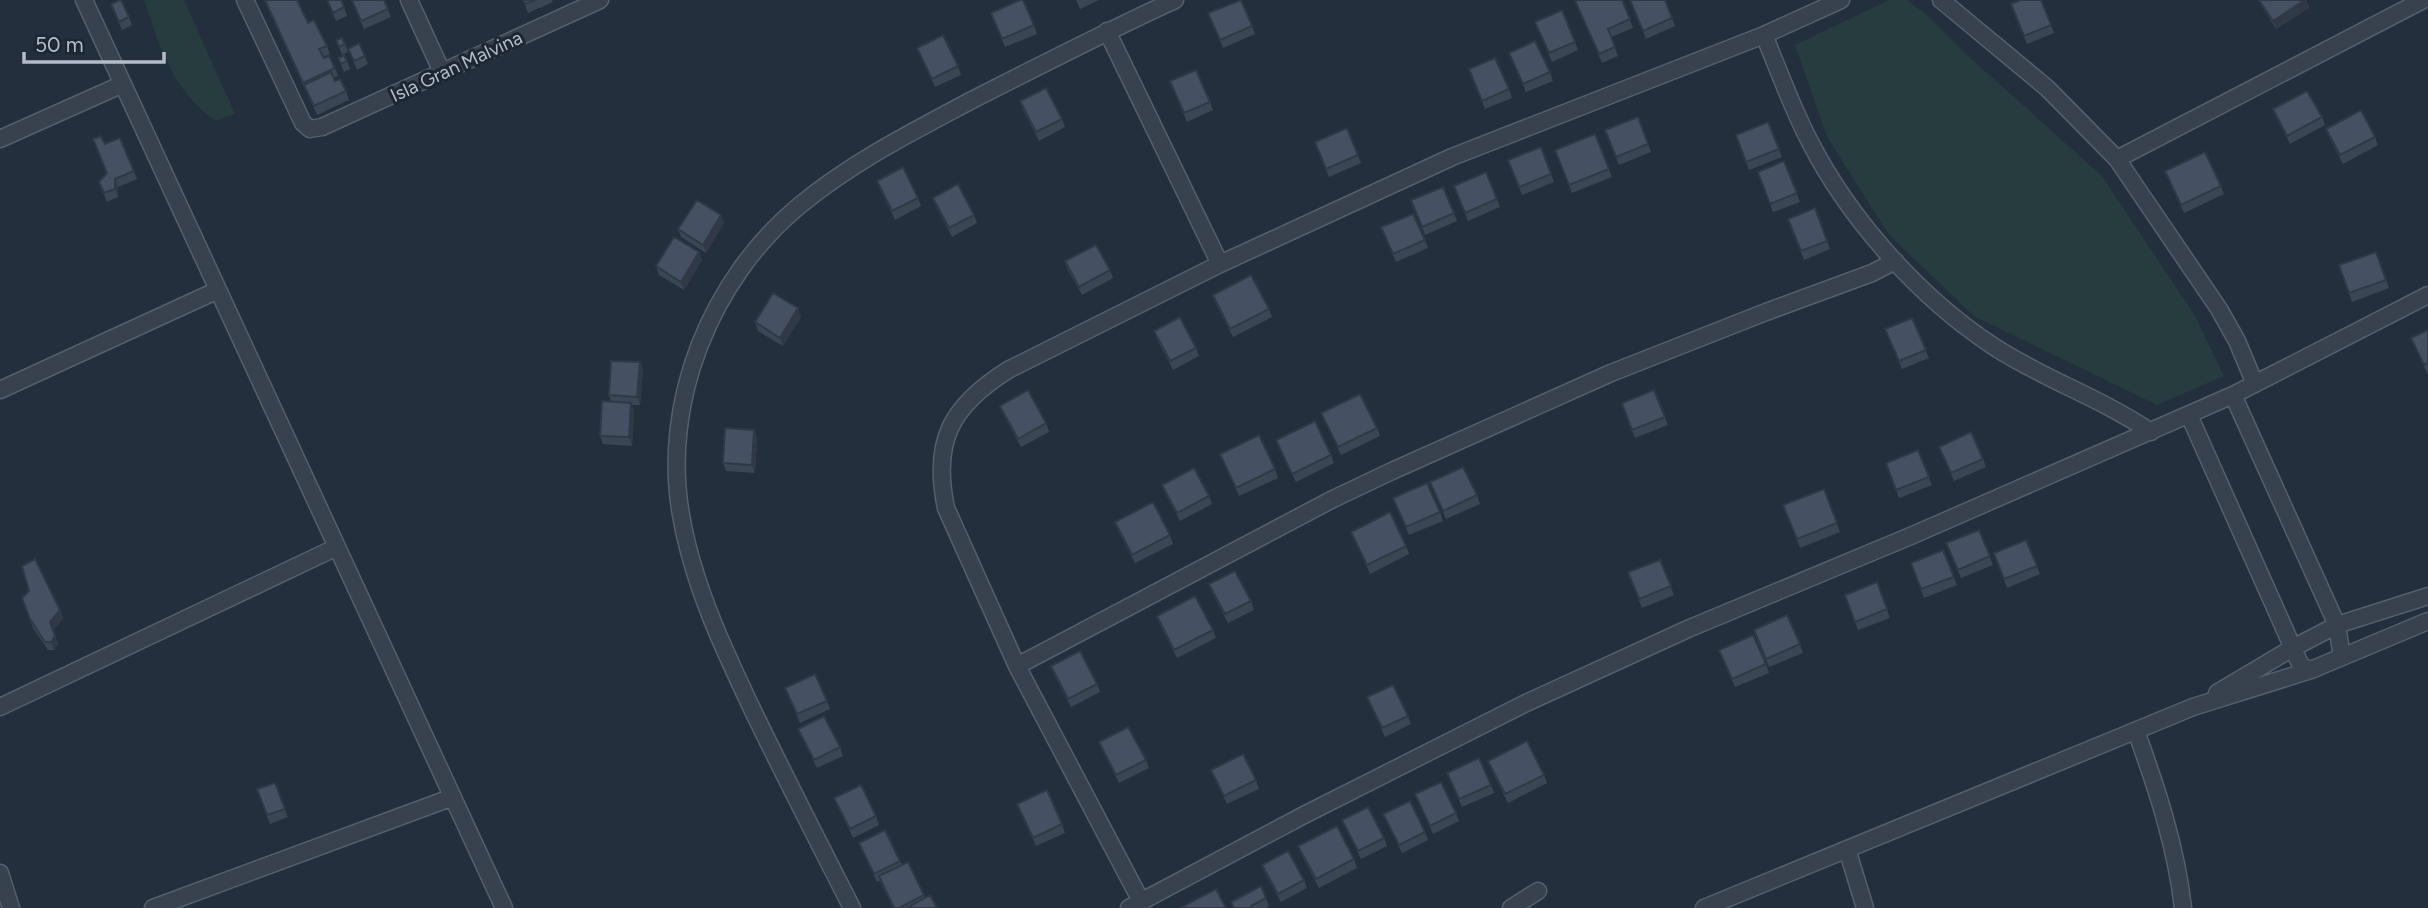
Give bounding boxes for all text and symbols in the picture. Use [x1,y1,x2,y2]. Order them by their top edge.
scale bar [24,21,164,65]
street label: Isla Gran Malvina [387,26,526,107]
text: 50 m [35,32,84,57]

